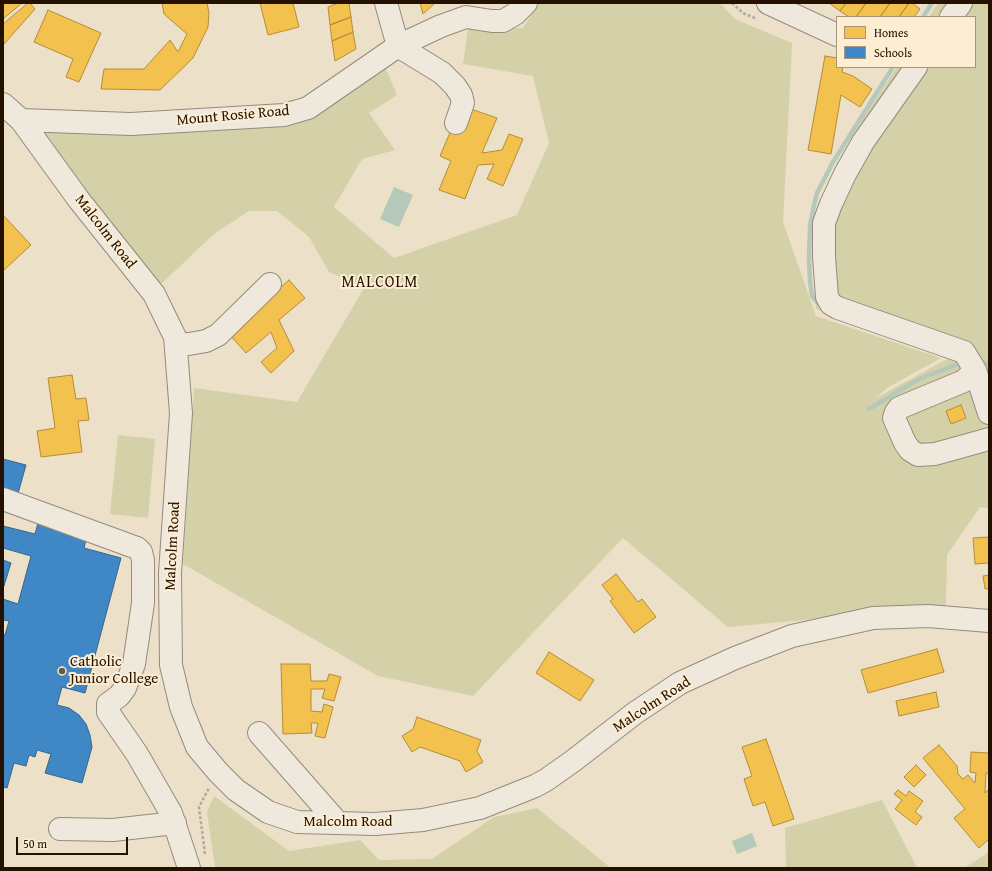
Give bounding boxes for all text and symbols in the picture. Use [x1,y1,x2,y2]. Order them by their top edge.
legend [836,16,976,68]
text: Homes [874,24,908,41]
text: Schools [874,44,912,61]
street label: Mount Rosie Road [176,102,290,130]
street label: Malcolm Road [70,191,140,273]
district label: MALCOLM [342,273,418,293]
street label: Malcolm Road [162,501,184,591]
place label: Catholic Junior College [70,653,158,688]
marker: Catholic Junior College [57,666,67,676]
street label: Malcolm Road [610,673,694,737]
street label: Malcolm Road [303,813,393,831]
scale bar [18,829,130,855]
text: 50 m [23,835,47,852]

